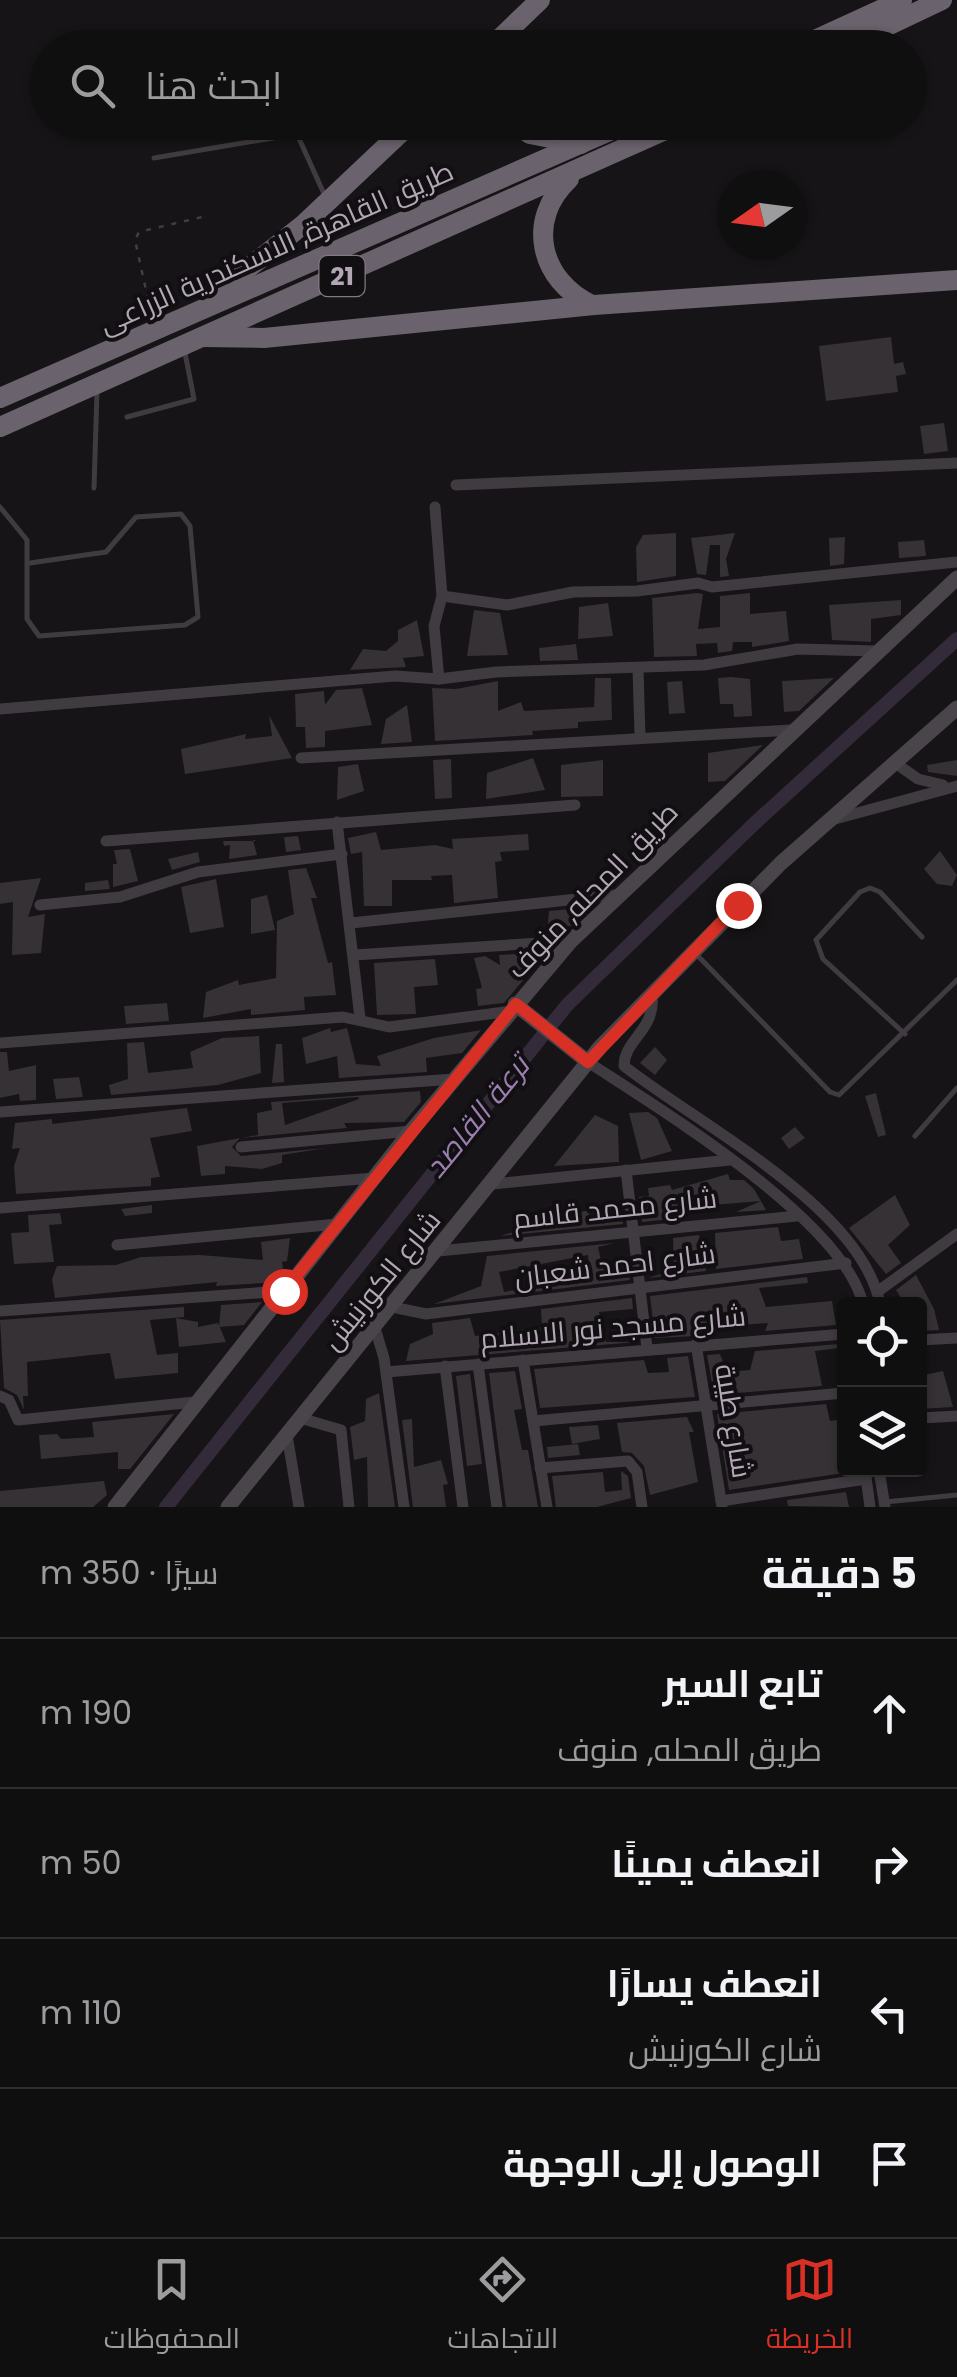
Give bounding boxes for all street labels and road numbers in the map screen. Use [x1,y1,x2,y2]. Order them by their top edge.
street label: طريق القاهرة, الاسكندرية الزراعى [93,152,459,343]
road number: 21 [320,256,364,296]
street label: طريق المحله, منوف [498,794,687,987]
street label: شارع محمد قاسم [511,1178,719,1239]
street label: شارع الكورنيش [313,1202,450,1358]
street label: شارع احمد شعبان [512,1234,718,1297]
street label: شارع مسجد نور الاسلام [479,1296,748,1359]
street label: شارع طيبة [705,1361,762,1481]

